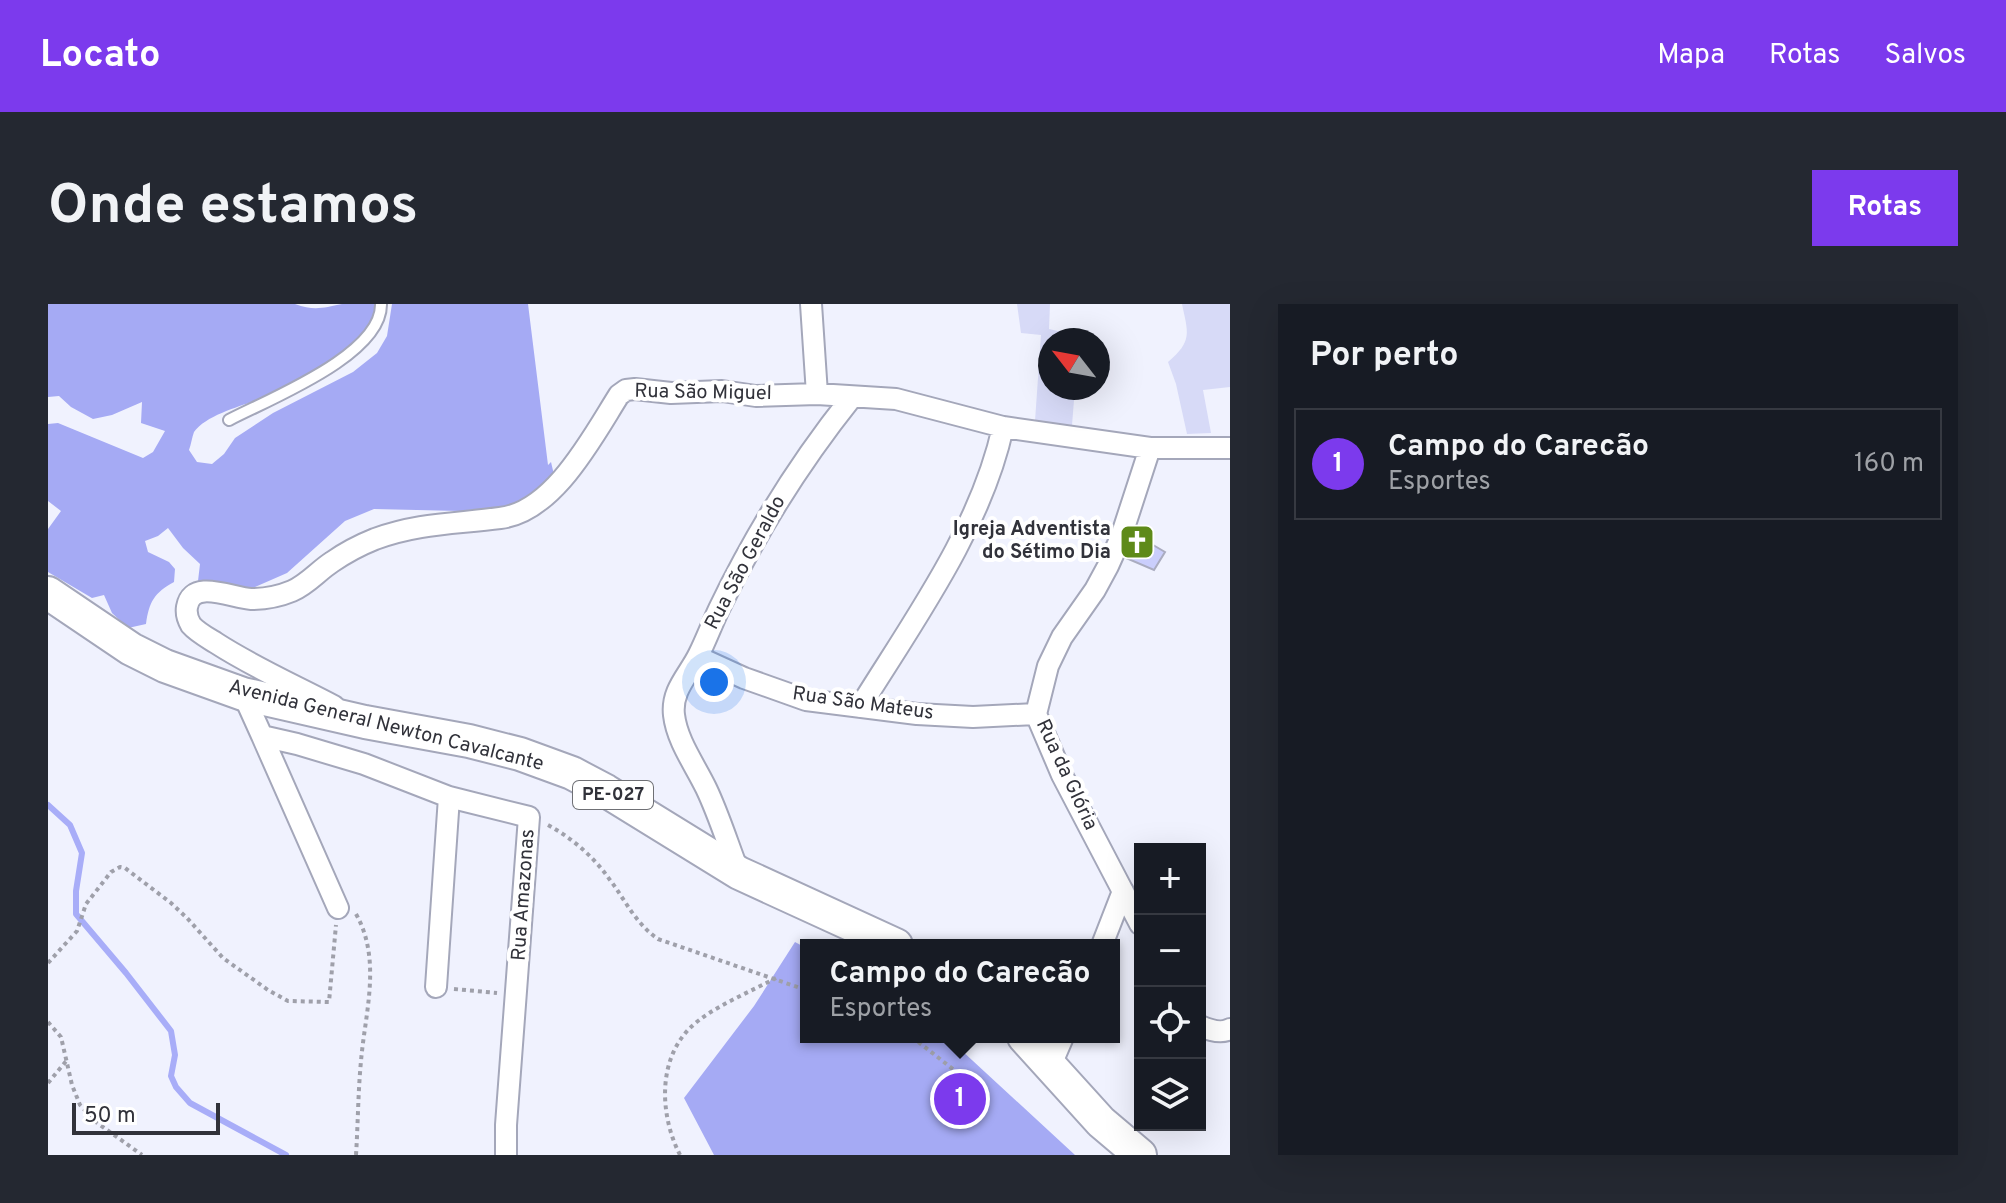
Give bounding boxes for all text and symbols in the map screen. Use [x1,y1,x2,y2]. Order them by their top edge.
text: Locato [40,32,160,81]
text: Mapa [1657,38,1725,74]
text: Rotas [1769,38,1840,74]
text: Salvos [1884,38,1966,74]
button: Rotas [1812,170,1958,246]
text: Onde estamos [48,173,418,243]
north arrow [1038,328,1110,400]
text: Por perto [1310,335,1459,378]
street label: Rua São Miguel [634,379,772,407]
text: Campo do Carecão [1388,429,1649,466]
text: 1 [1333,448,1343,481]
text: 160 m [1854,448,1924,481]
text: Esportes [1388,466,1491,499]
street label: Rua São Geraldo [700,491,792,635]
place label: Igreja Adventista do Sétimo Dia [953,517,1111,566]
church icon: Igreja Adventista do Sétimo Dia [1118,523,1156,561]
your location [694,662,734,702]
street label: Avenida General Newton Cavalcante [226,674,546,778]
street label: Rua São Mateus [791,681,935,727]
street label: Rua da Glória [1029,715,1103,835]
road number: PE-027 [573,781,653,809]
street label: Rua Amazonas [506,828,542,962]
map controls [1134,843,1206,1131]
button: + [1134,843,1206,915]
button: − [1134,915,1206,987]
popup [800,939,1120,1043]
text: Campo do Carecão [829,956,1091,993]
button: locate [1134,987,1206,1059]
text: Esportes [829,993,932,1026]
button: layers [1134,1059,1206,1131]
pin: 1 [934,1069,986,1129]
scale bar [72,1099,220,1135]
text: 50 m [84,1103,136,1130]

